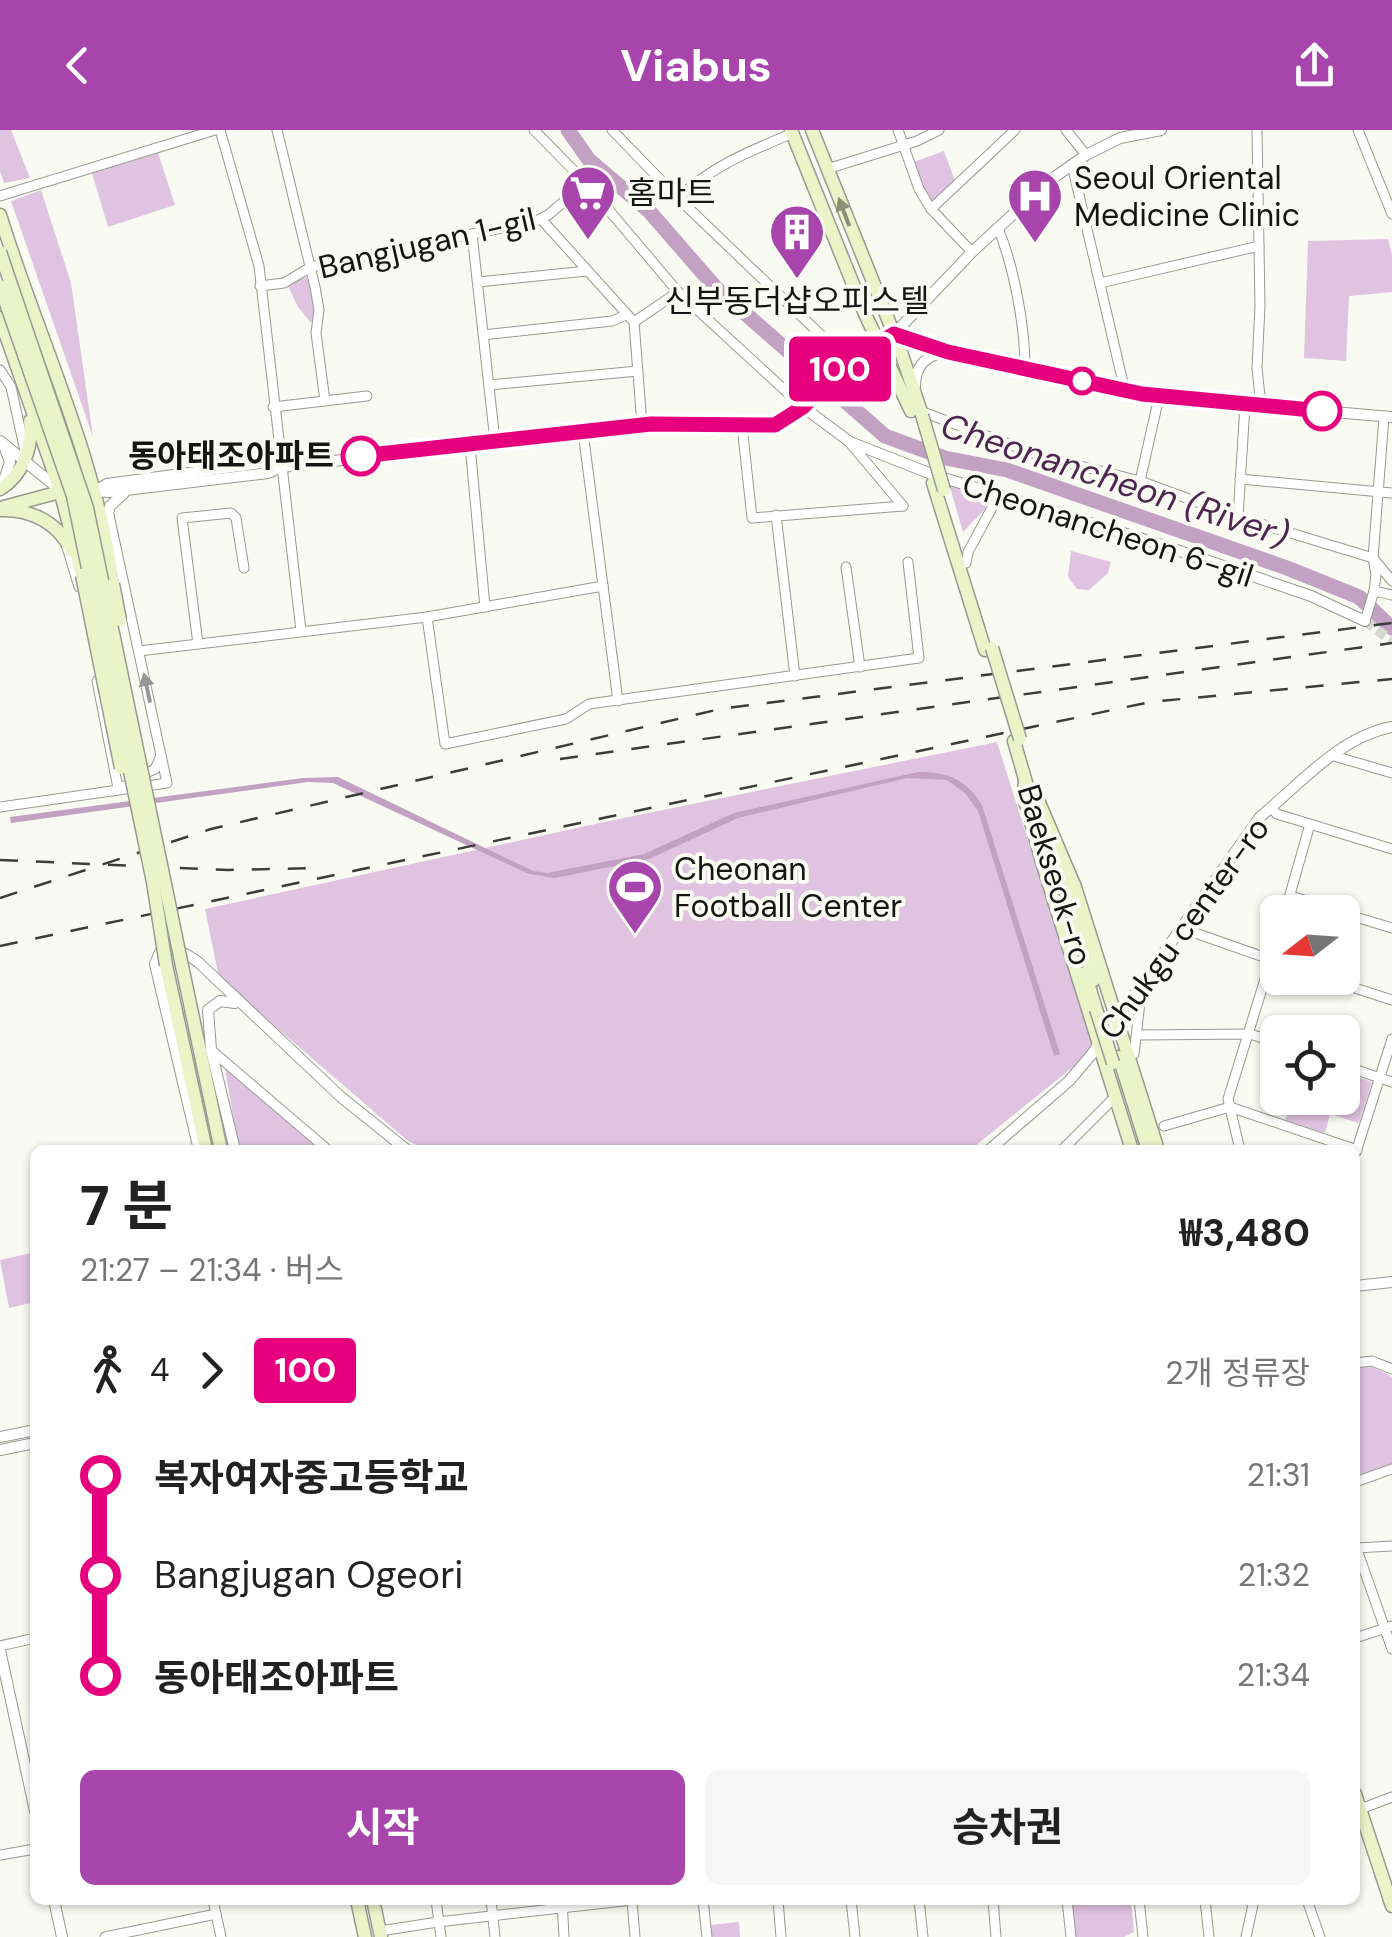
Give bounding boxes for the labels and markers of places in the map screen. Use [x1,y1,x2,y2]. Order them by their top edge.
place label: Seoul Oriental Medicine Clinic [1074,157,1300,236]
supermarket icon: 홈마트 [558,163,618,242]
hospital icon: Seoul Oriental Medicine Clinic [1005,166,1065,245]
place label: 홈마트 [627,172,715,214]
building icon: 신부동더샵오피스텔 [767,202,827,281]
place label: 신부동더샵오피스텔 [665,280,929,322]
unlabelled marker [1069,368,1095,394]
unlabelled marker [1303,392,1341,430]
place label: 동아태조아파트 [128,435,334,477]
marker: 동아태조아파트 [342,437,380,475]
place label: Cheonan Football Center [674,848,902,927]
sports icon: Cheonan Football Center [605,857,665,936]

